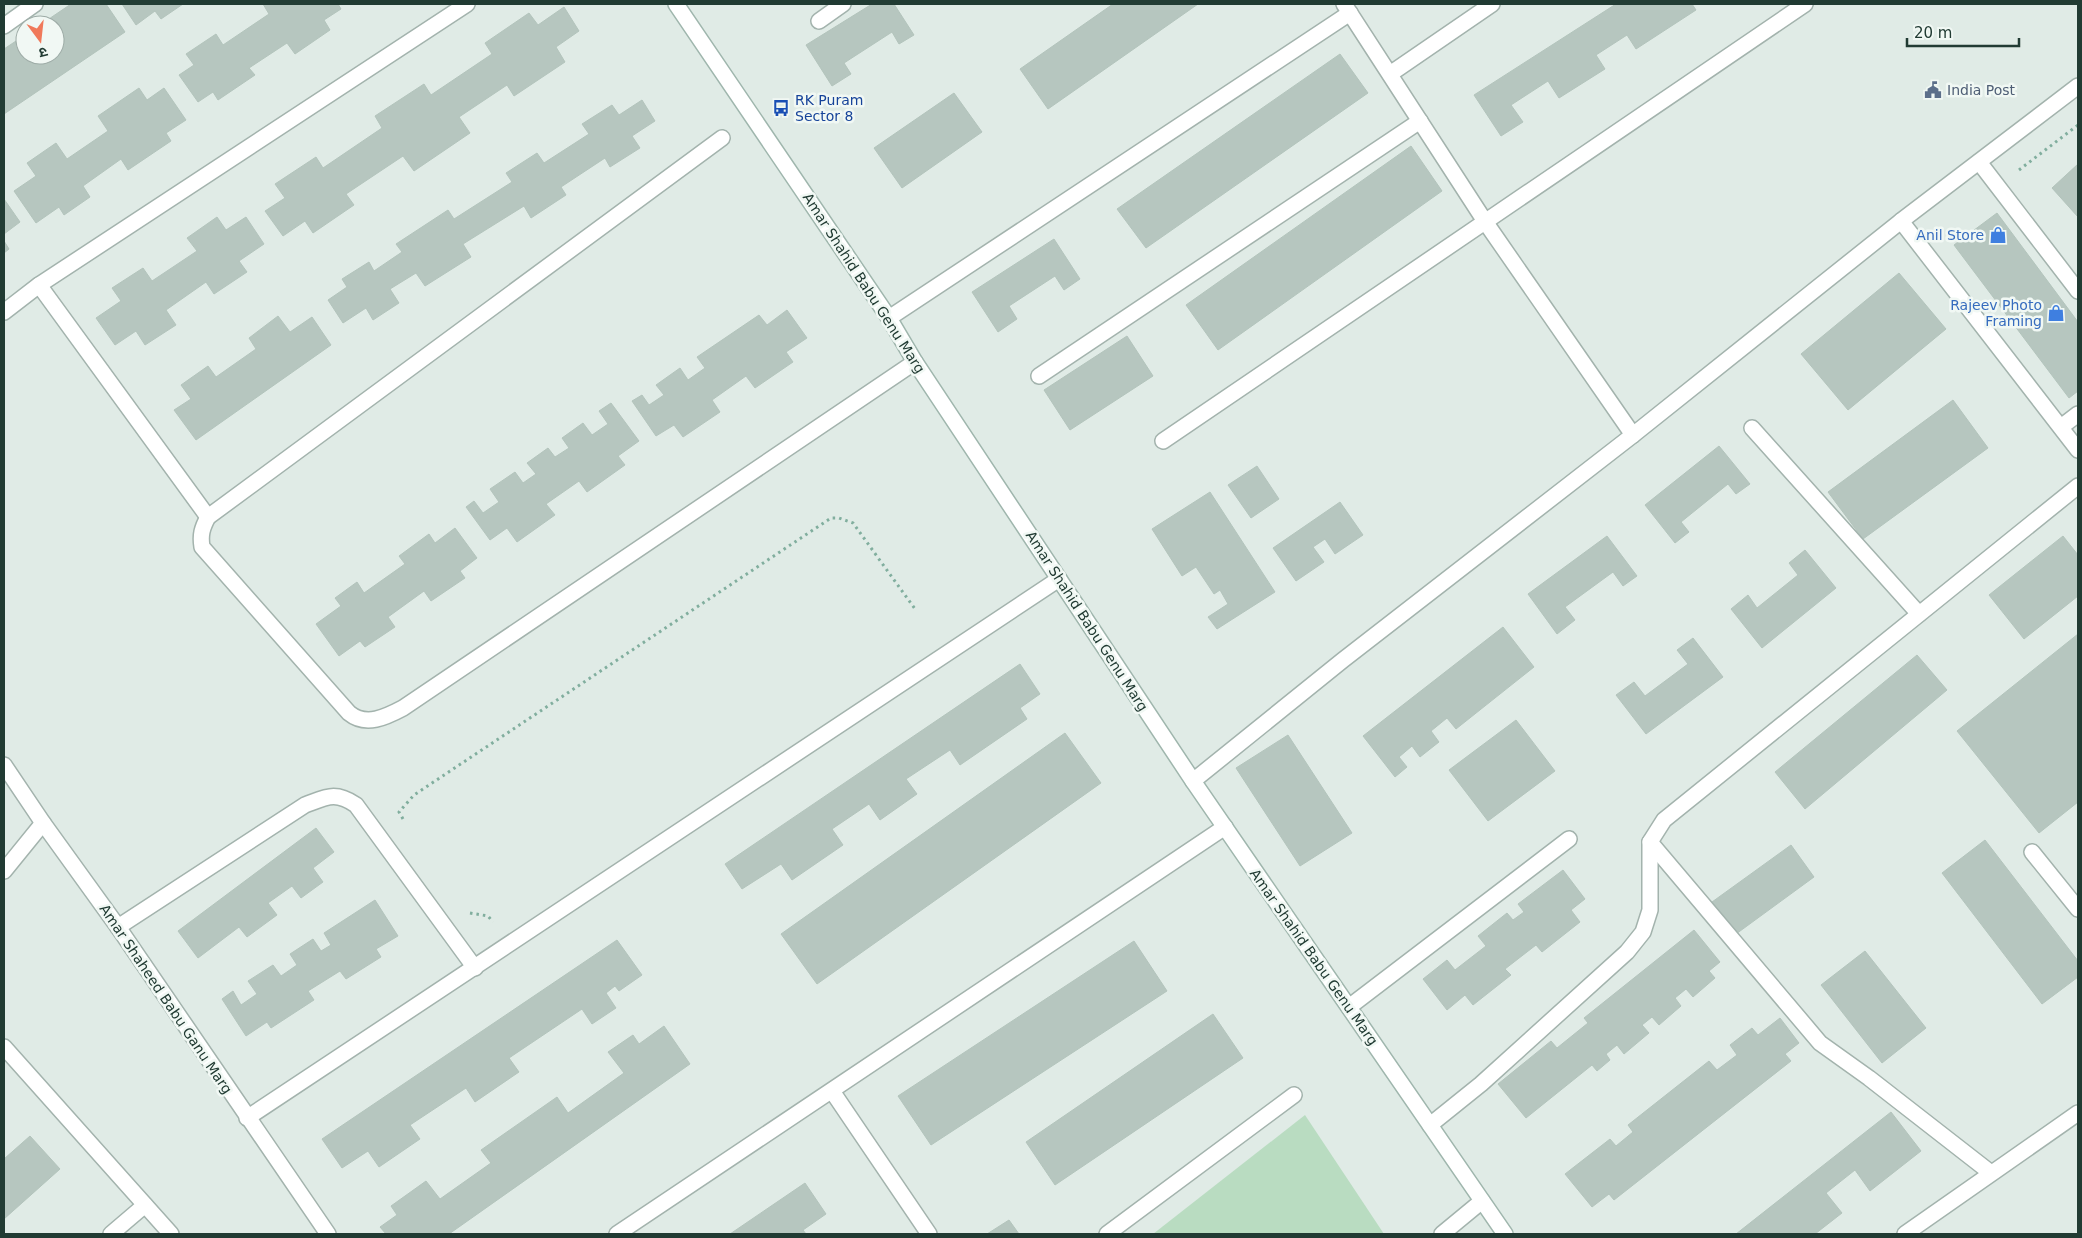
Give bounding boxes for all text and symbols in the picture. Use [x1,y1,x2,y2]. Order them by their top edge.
north arrow [15,15,65,65]
scale bar [1907,15,2020,47]
text: 20 m [1914,24,1952,42]
text: उ [37,44,49,62]
public building icon: India Post [1923,80,1943,100]
place label: India Post [1947,82,2016,98]
place label: RK Puram Sector 8 [795,92,863,124]
bus stop icon: RK Puram Sector 8 [771,98,791,118]
street label: Amar Shahid Babu Genu Marg [800,190,928,376]
shop icon: Anil Store [1988,225,2008,245]
place label: Anil Store [1916,227,1984,243]
place label: Rajeev Photo Framing [1950,297,2042,329]
shop icon: Rajeev Photo Framing [2046,303,2066,323]
street label: Amar Shahid Babu Genu Marg [1023,528,1151,714]
street label: Amar Shahid Babu Genu Marg [1247,866,1381,1048]
street label: Amar Shaheed Babu Ganu Marg [96,901,236,1097]

